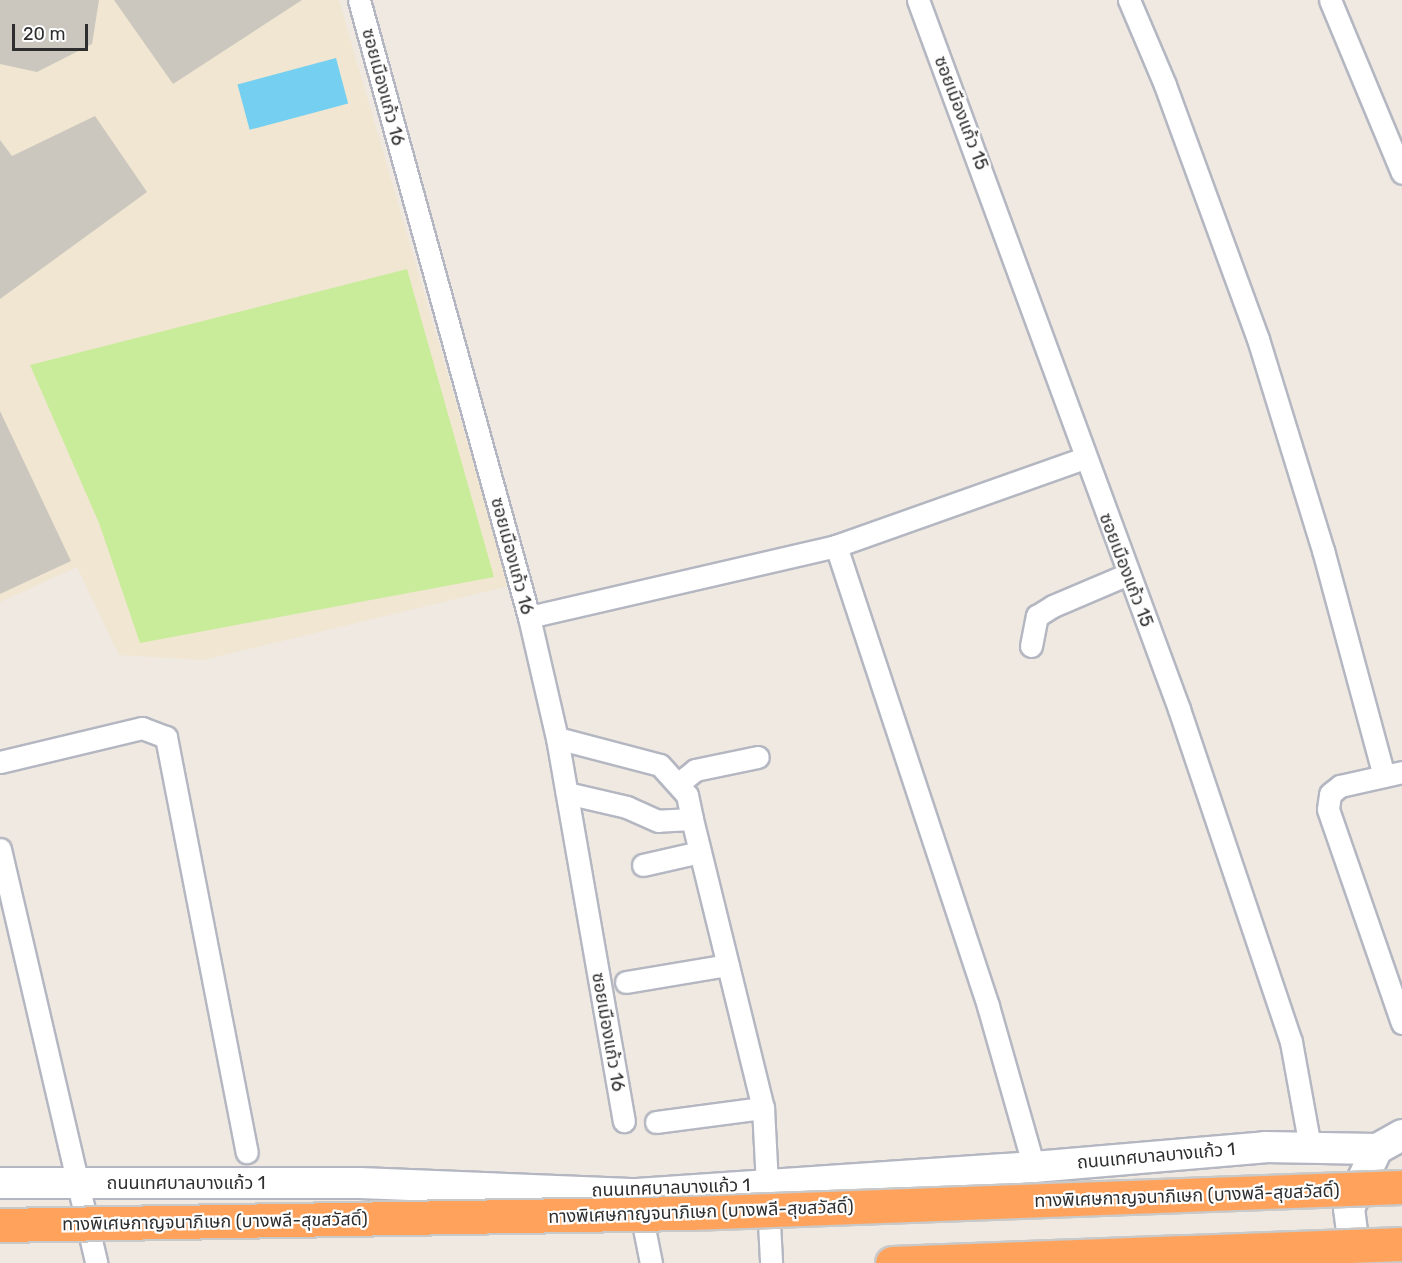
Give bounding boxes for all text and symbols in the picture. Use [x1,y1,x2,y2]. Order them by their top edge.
scale bar [15,12,92,50]
text: 20 m [23,23,65,45]
street label: ซอยเมืองแก้ว 16 [357,26,409,148]
street label: ซอยเมืองแก้ว 15 [929,53,993,173]
street label: ซอยเมืองแก้ว 16 [486,495,538,617]
street label: ซอยเมืองแก้ว 15 [1094,510,1158,630]
street label: ซอยเมืองแก้ว 16 [587,971,629,1093]
street label: ถนนเทศบาลบางแก้ว 1 [1076,1138,1236,1174]
street label: ถนนเทศบาลบางแก้ว 1 [107,1172,265,1194]
street label: ถนนเทศบาลบางแก้ว 1 [591,1174,751,1202]
street label: ทางพิเศษกาญจนาภิเษก (บางพลี-สุขสวัสดิ์) [1034,1180,1340,1212]
street label: ทางพิเศษกาญจนาภิเษก (บางพลี-สุขสวัสดิ์) [548,1196,854,1228]
street label: ทางพิเศษกาญจนาภิเษก (บางพลี-สุขสวัสดิ์) [62,1209,368,1235]

